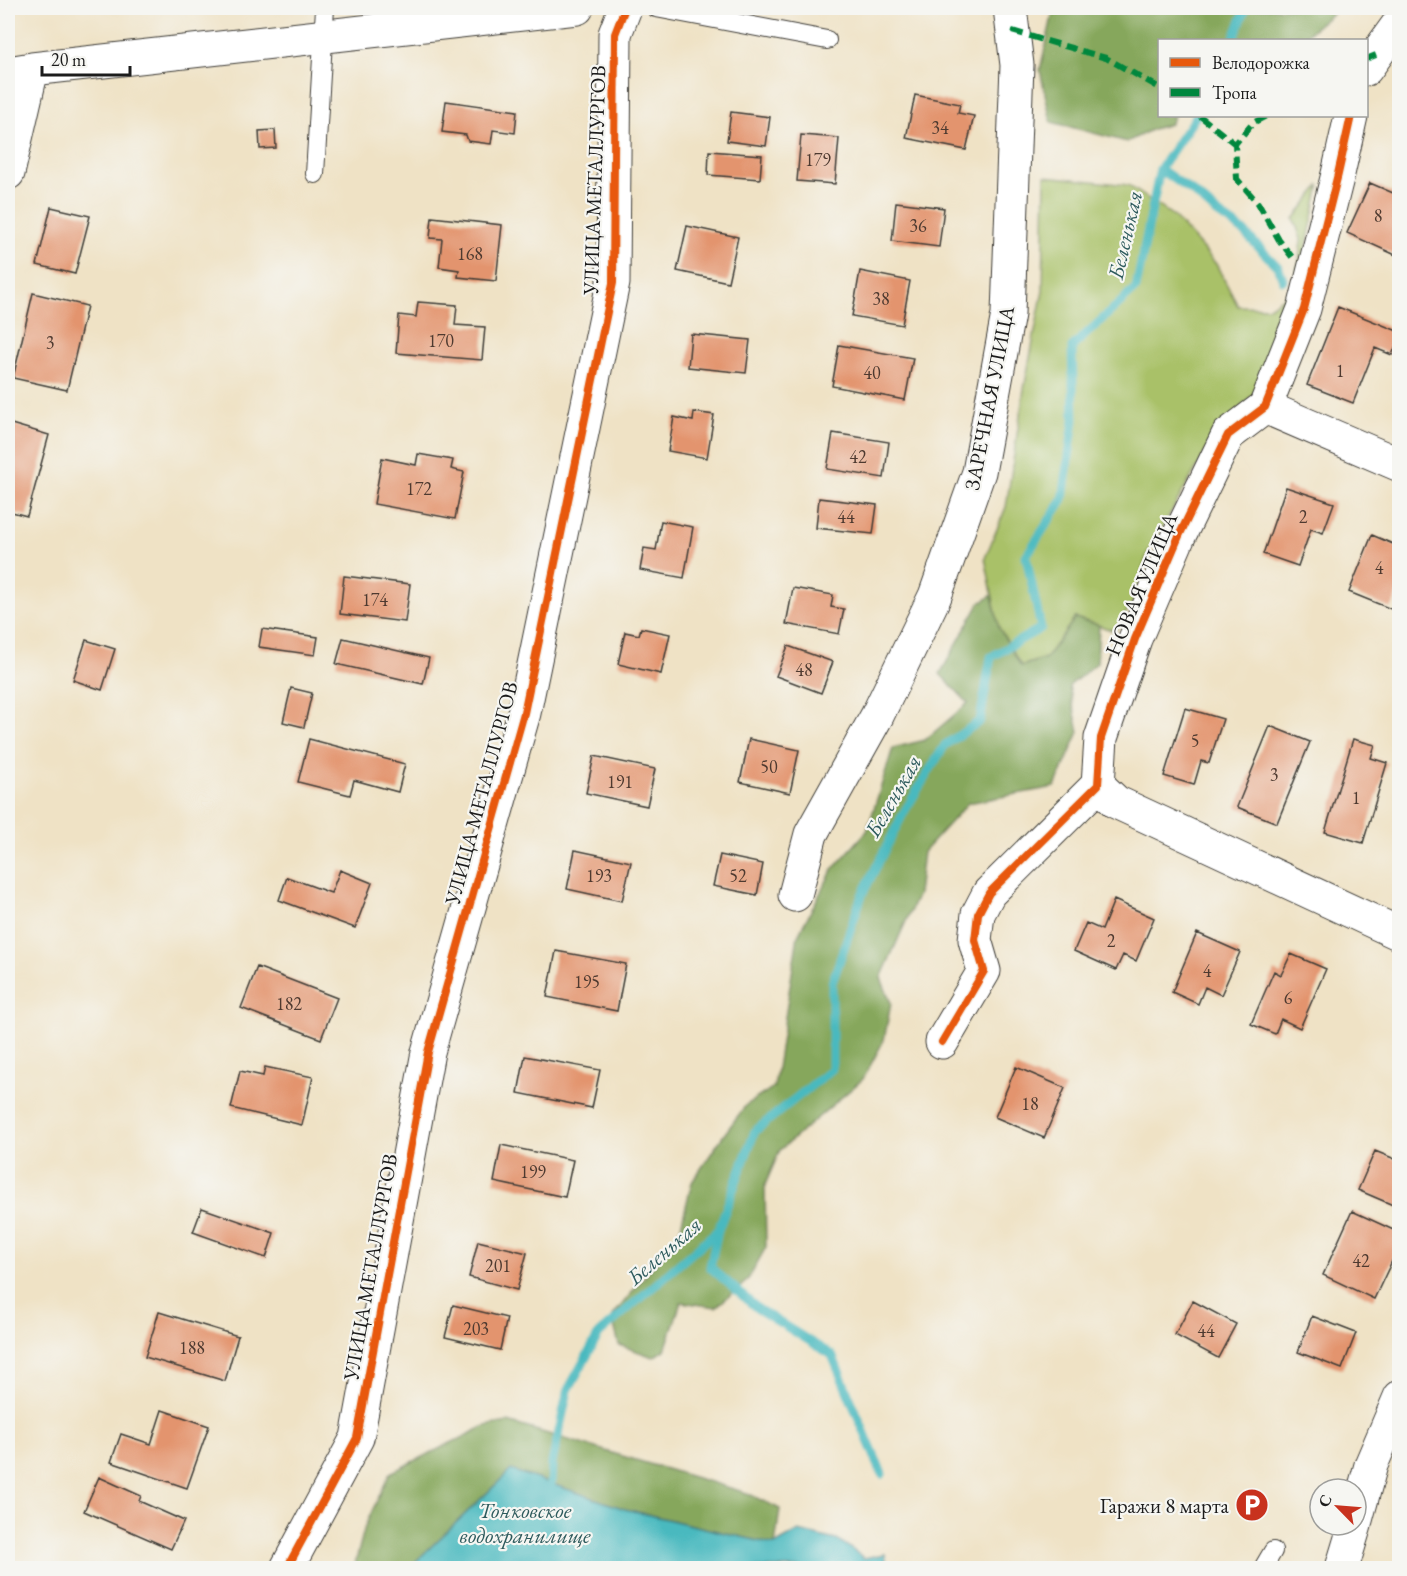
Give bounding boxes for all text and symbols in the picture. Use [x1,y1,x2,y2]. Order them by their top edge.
scale bar [42,39,130,77]
legend [1158,39,1368,117]
text: 20 m [51,48,86,71]
text: Велодорожка [1212,51,1311,74]
street label: УЛИЦА МЕТАЛЛУРГОВ [576,65,612,296]
text: Тропа [1212,81,1258,104]
house number: 34 [931,116,949,139]
house number: 179 [805,148,831,171]
water label: Беленькая [1101,188,1149,283]
house number: 8 [1374,204,1382,227]
house number: 36 [909,214,927,237]
house number: 168 [457,242,483,265]
house number: 38 [872,287,890,310]
street label: ЗАРЕЧНАЯ УЛИЦА [958,303,1020,493]
house number: 170 [428,329,454,352]
house number: 3 [46,331,54,354]
house number: 1 [1336,359,1344,382]
house number: 40 [863,361,881,384]
house number: 42 [849,445,867,468]
house number: 172 [406,477,432,500]
house number: 44 [837,505,855,528]
house number: 2 [1299,505,1308,528]
street label: НОВАЯ УЛИЦА [1099,508,1183,660]
house number: 4 [1375,556,1384,579]
house number: 174 [362,588,388,611]
house number: 48 [795,658,813,681]
street label: УЛИЦА МЕТАЛЛУРГОВ [438,678,524,909]
house number: 5 [1191,729,1199,752]
water label: Беленькая [857,750,928,843]
house number: 50 [760,755,778,778]
house number: 3 [1270,763,1278,786]
house number: 191 [607,770,633,793]
house number: 1 [1352,786,1360,809]
house number: 193 [586,864,612,887]
house number: 52 [729,864,747,887]
house number: 2 [1107,929,1116,952]
house number: 4 [1203,959,1212,982]
house number: 195 [574,970,600,993]
house number: 6 [1284,986,1293,1009]
house number: 182 [276,992,302,1015]
house number: 18 [1021,1092,1039,1115]
street label: УЛИЦА МЕТАЛЛУРГОВ [337,1151,403,1384]
house number: 199 [520,1160,546,1183]
water label: Беленькая [620,1211,707,1292]
house number: 42 [1352,1249,1370,1272]
house number: 201 [485,1254,511,1277]
house number: 203 [463,1317,489,1340]
house number: 44 [1197,1319,1215,1342]
house number: 188 [179,1336,205,1359]
north arrow [1308,1477,1368,1537]
parking icon: Гаражи 8 марта [1234,1487,1270,1523]
text: С [1313,1491,1337,1510]
place label: Гаражи 8 марта [1100,1492,1230,1519]
water label: Тонковское водохранилище [459,1496,591,1550]

